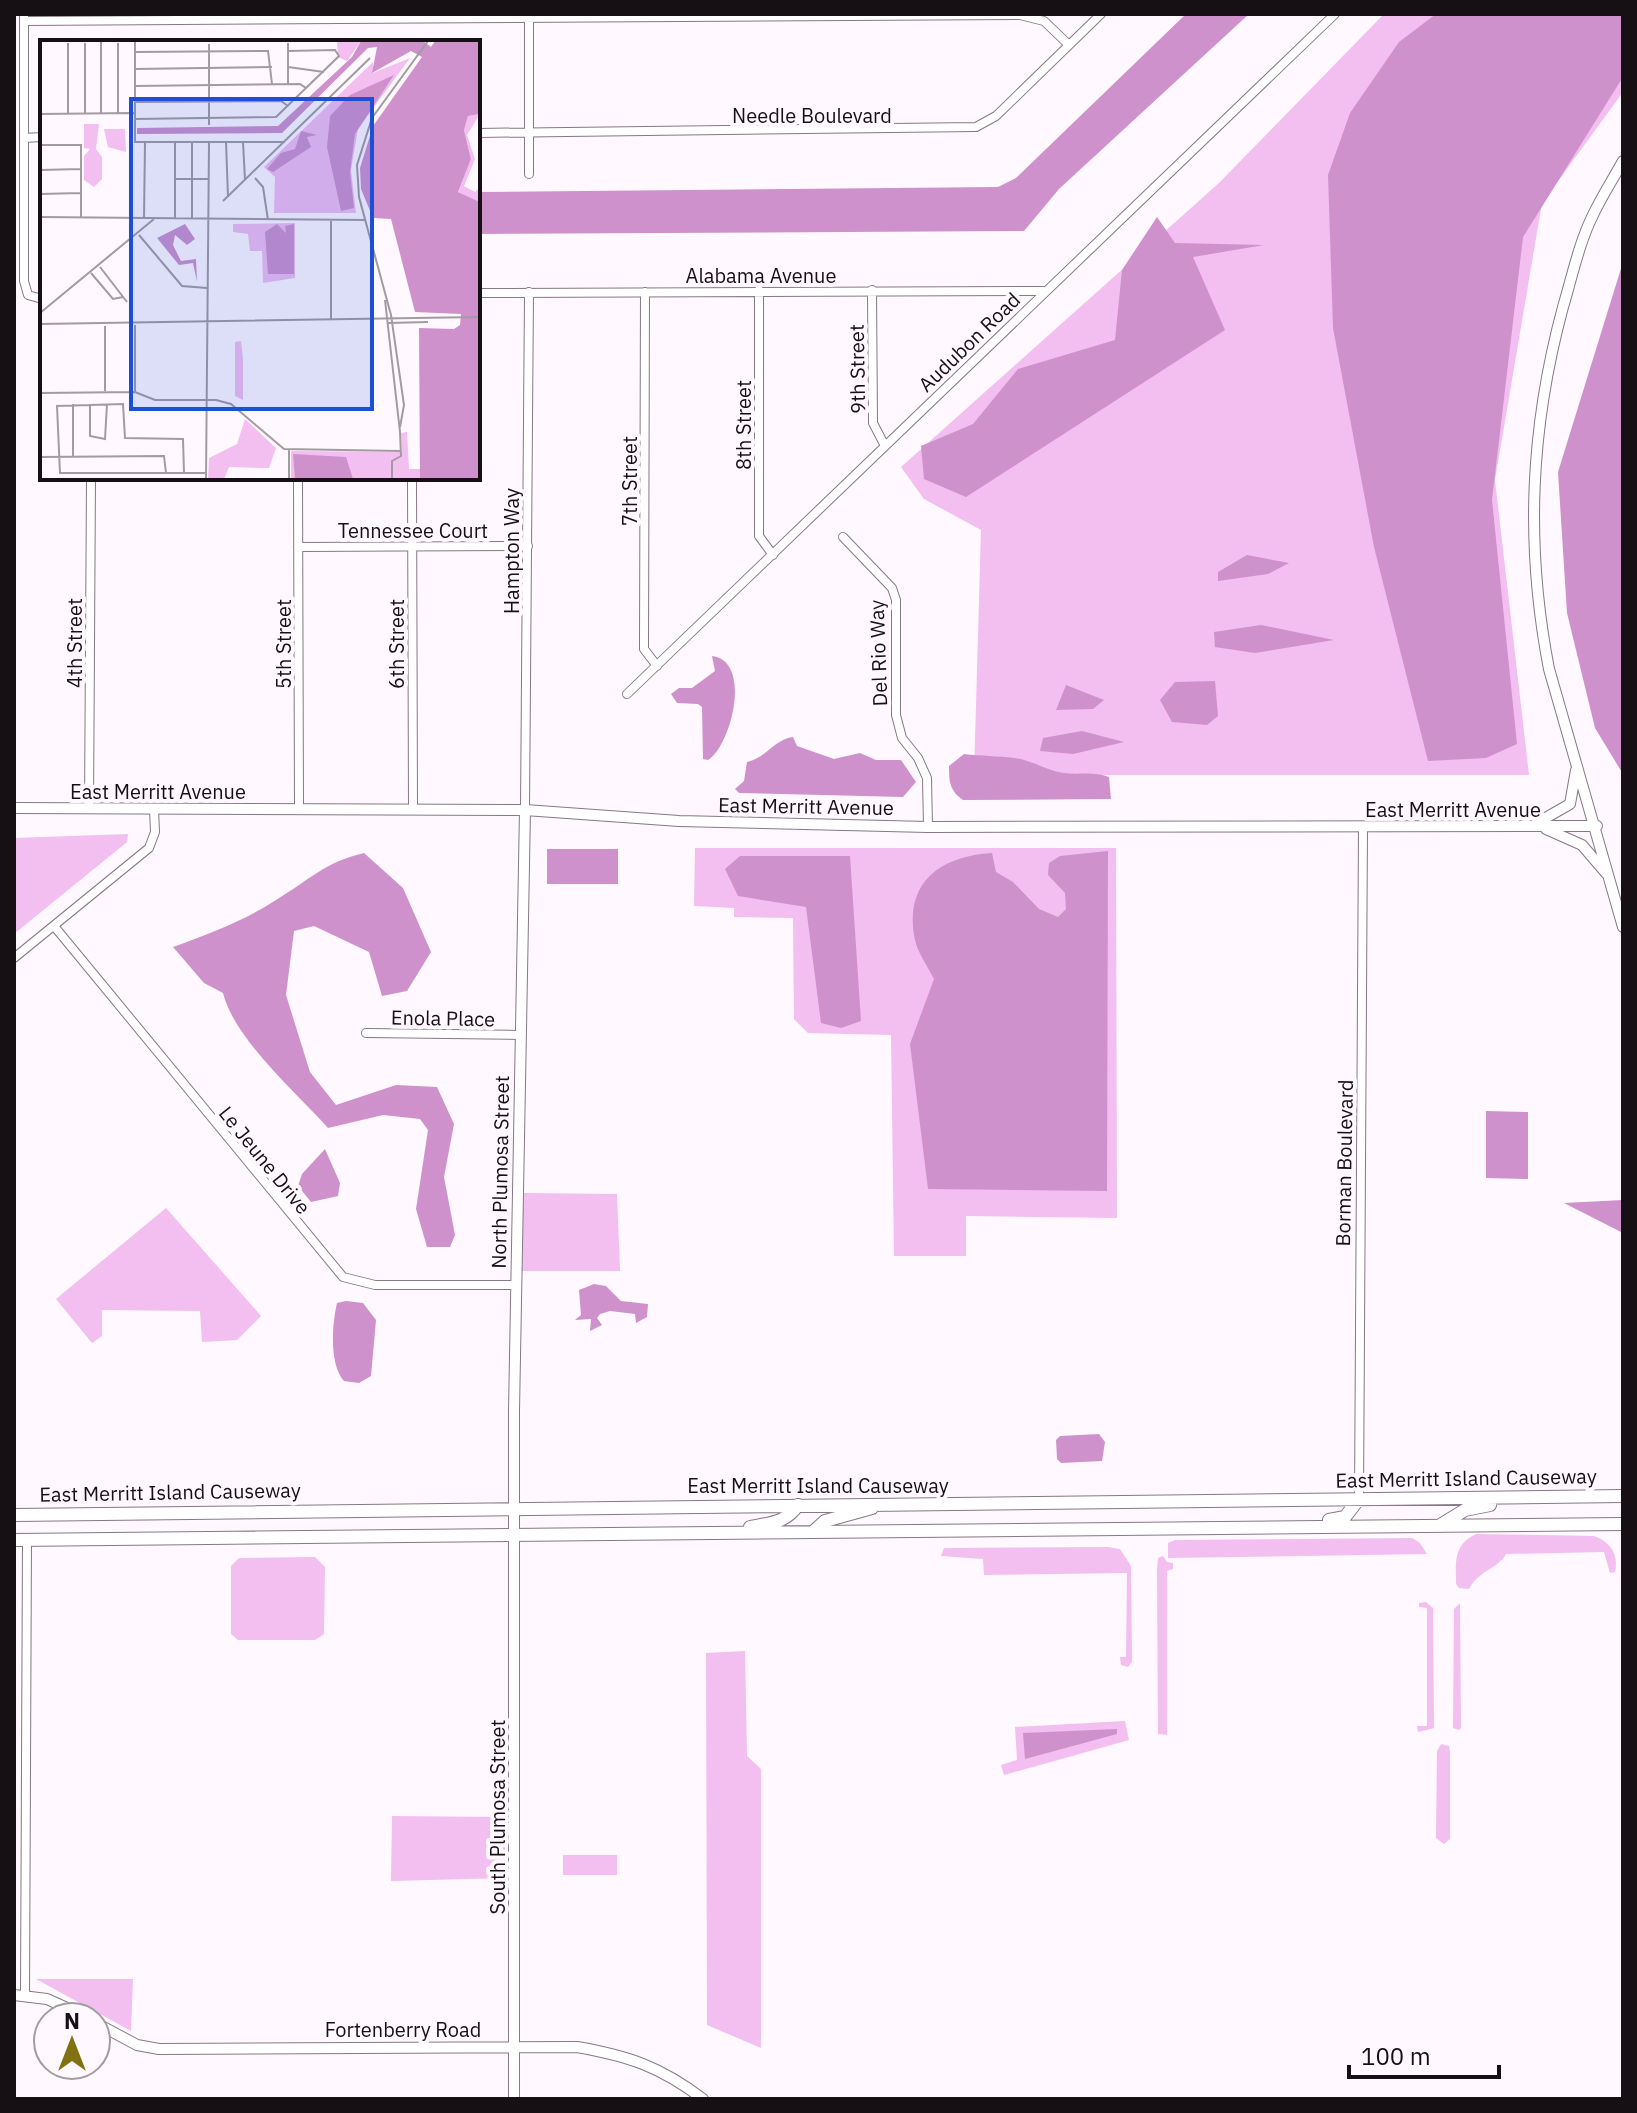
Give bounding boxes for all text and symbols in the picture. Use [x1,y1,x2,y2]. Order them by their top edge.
inset map [40,40,480,480]
street label: Needle Boulevard [732,102,892,129]
street label: Alabama Avenue [686,262,836,289]
street label: Audubon Road [912,286,1026,398]
street label: 9th Street [843,324,871,414]
street label: 8th Street [730,380,757,470]
street label: 7th Street [616,436,643,526]
street label: Hampton Way [498,488,525,614]
street label: Tennessee Court [338,517,488,544]
street label: 4th Street [61,598,88,688]
street label: 5th Street [270,599,297,689]
street label: 6th Street [383,599,410,689]
street label: Del Rio Way [863,599,893,707]
street label: East Merritt Avenue [70,778,246,805]
street label: East Merritt Avenue [718,791,894,821]
street label: East Merritt Avenue [1365,796,1541,823]
street label: Enola Place [391,1004,495,1032]
street label: North Plumosa Street [485,1075,515,1269]
street label: Borman Boulevard [1329,1079,1359,1247]
street label: Le Jeune Drive [213,1100,317,1220]
street label: East Merritt Island Causeway [1335,1462,1597,1494]
street label: East Merritt Island Causeway [687,1472,949,1499]
street label: East Merritt Island Causeway [39,1476,301,1508]
street label: South Plumosa Street [484,1720,511,1914]
north arrow [32,2001,112,2081]
text: N [64,2006,80,2035]
street label: Fortenberry Road [325,2016,481,2043]
scale bar [1349,2029,1499,2079]
text: 100 m [1361,2040,1431,2072]

